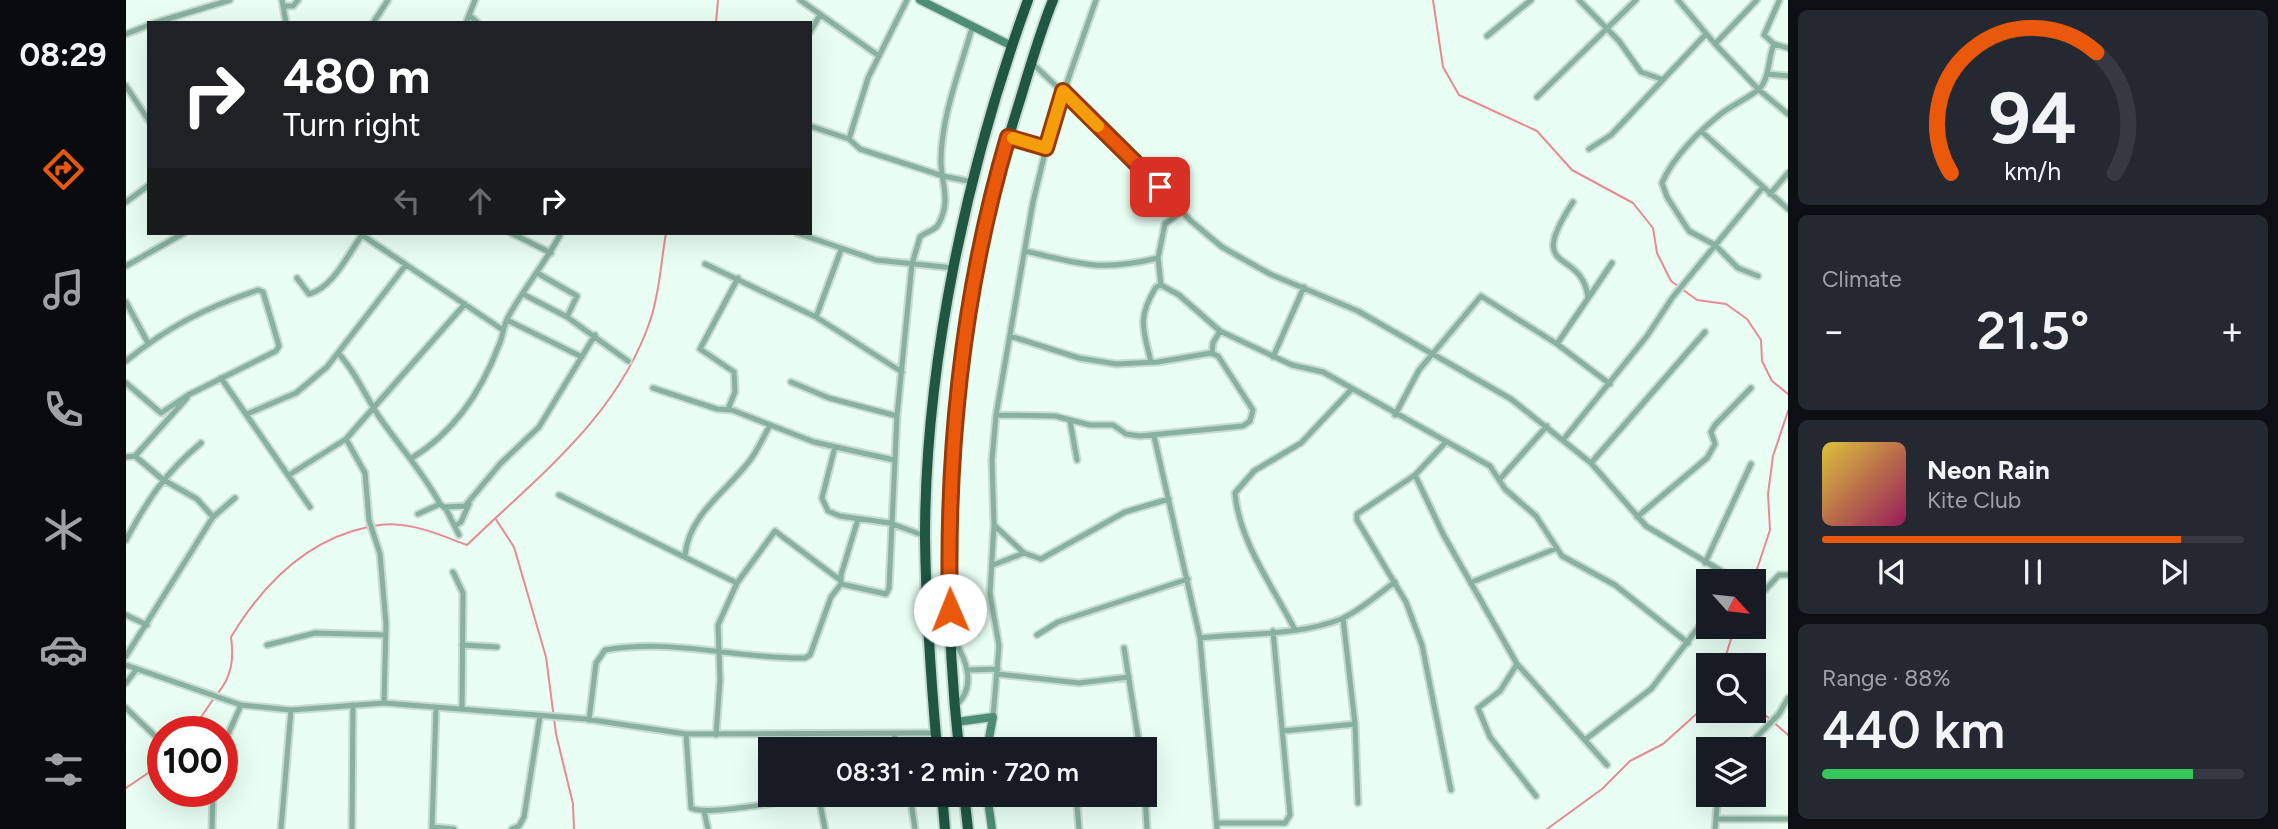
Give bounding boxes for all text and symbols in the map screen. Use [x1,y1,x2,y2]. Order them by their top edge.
text: 08:29 [19,36,107,74]
text: 480 m [283,46,430,105]
icon: right [168,49,259,140]
text: 94 [1989,75,2077,162]
text: Turn right [283,106,421,144]
icon: directions [39,145,88,194]
text: km/h [2004,156,2062,186]
pin [1130,157,1190,217]
icon: arrive [1141,168,1179,206]
icon: left [388,182,426,220]
icon: ahead [461,182,499,220]
icon: right [534,182,572,220]
icon: music [39,265,88,314]
text: Climate [1822,265,1901,293]
text: 21.5° [1976,300,2090,362]
text: − [1822,308,1846,354]
text: + [2220,308,2244,354]
icon: phone [39,385,88,434]
text: Neon Rain [1927,454,2050,486]
text: Kite Club [1927,486,2021,514]
icon: climate [39,505,88,554]
icon: previous [1873,553,1911,591]
icon: pause [2014,553,2052,591]
icon: next [2155,553,2193,591]
north arrow [1696,569,1766,639]
map controls [1696,569,1766,807]
position arrow [913,573,987,647]
icon: car [39,625,88,674]
button: search [1696,653,1766,723]
text: Range · 88% [1822,664,1951,692]
text: 440 km [1822,699,2005,761]
speed limit sign: 100 [147,716,238,807]
button: layers [1696,737,1766,807]
icon: filters [39,745,88,794]
text: 08:31 · 2 min · 720 m [836,756,1079,788]

